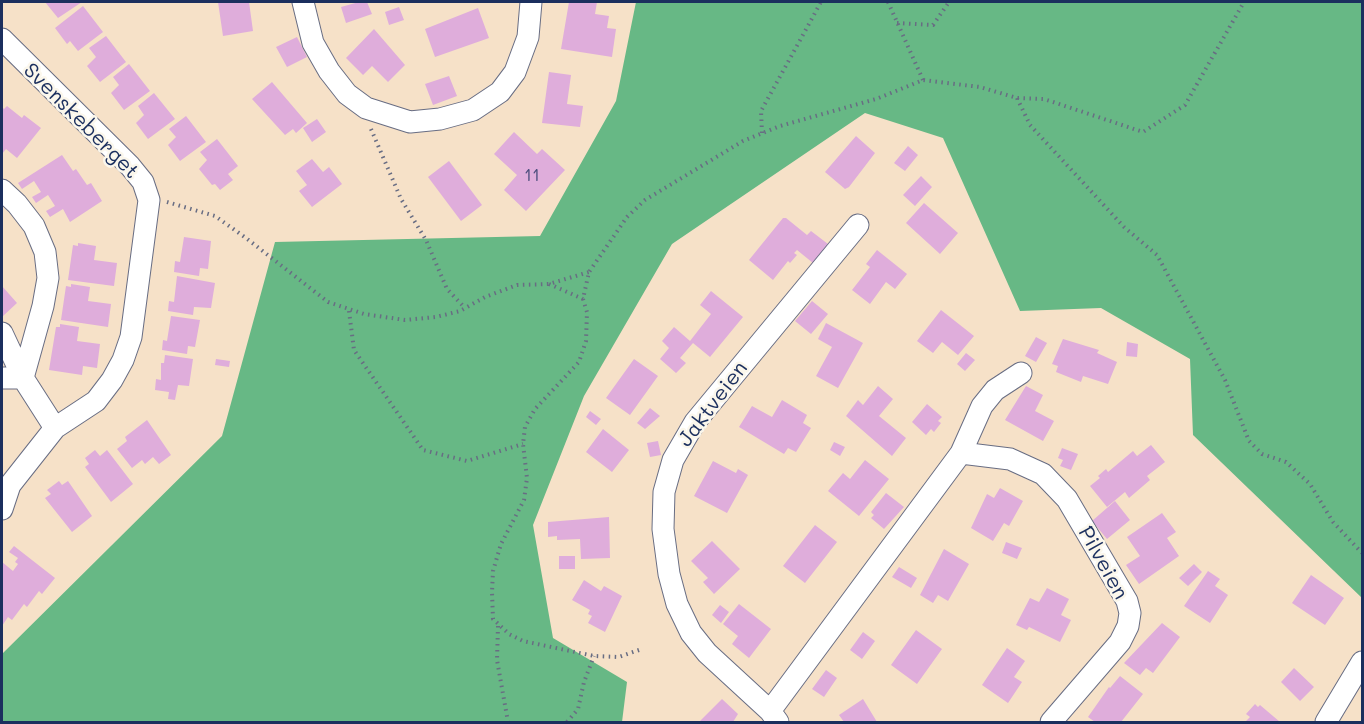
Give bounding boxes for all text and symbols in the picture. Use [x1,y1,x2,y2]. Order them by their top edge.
street label: Svenskeberget [18,58,144,184]
house number: 11 [524,164,540,186]
street label: Jaktveien [673,356,753,452]
street label: Pilveien [1073,522,1133,604]

